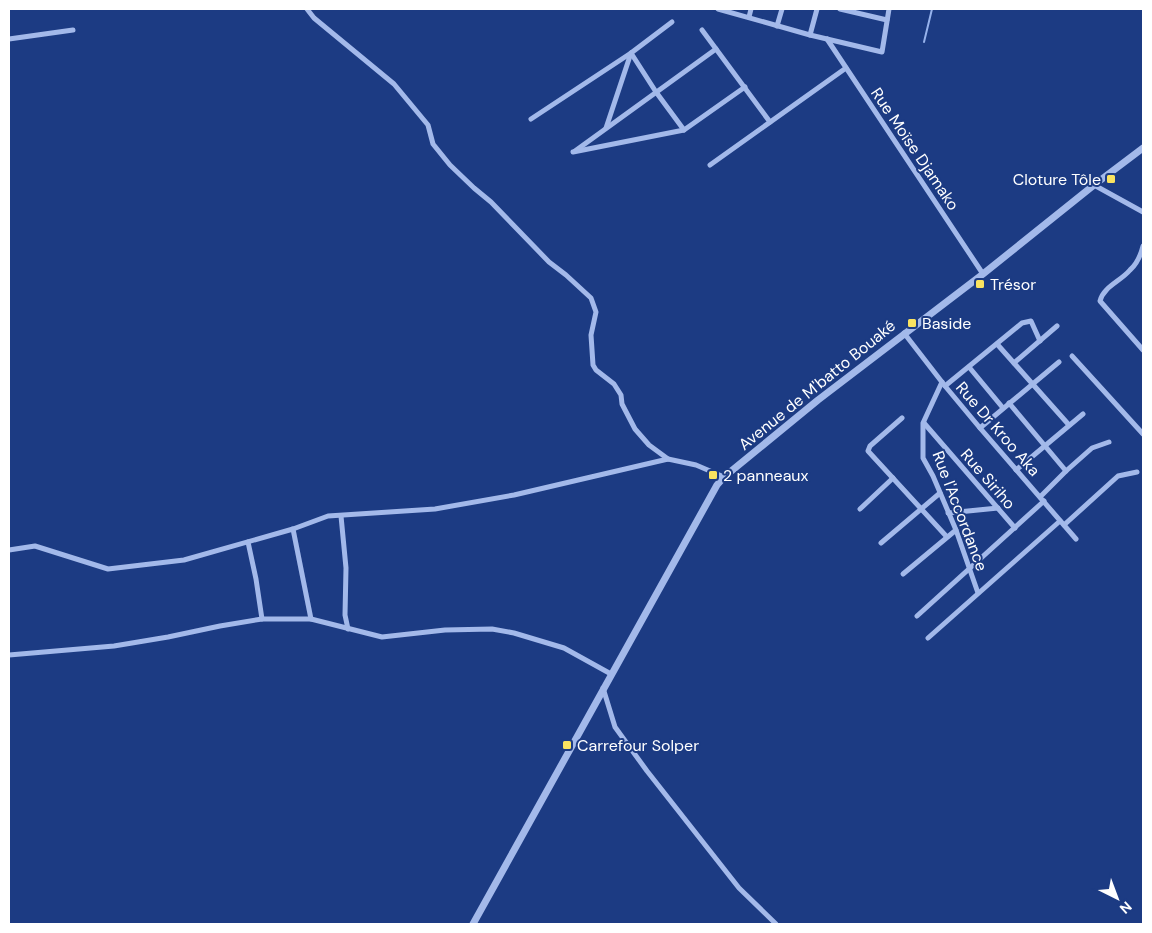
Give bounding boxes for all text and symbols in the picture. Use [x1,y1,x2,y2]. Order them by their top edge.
street label: Rue Moïse Djamako [866,84,964,214]
place label: Cloture Tôle [1013,169,1101,190]
marker: Cloture Tôle [1105,173,1117,185]
place label: Trésor [990,274,1036,295]
marker: Trésor [974,278,986,290]
place label: Baside [922,313,971,334]
street label: Avenue de M'batto Bouaké [734,315,900,455]
marker: Baside [906,317,918,329]
street label: Rue Dr Kroo Aka [951,377,1045,481]
street label: Rue Siriho [956,444,1020,514]
street label: Rue l'Accordance [927,448,993,574]
place label: 2 panneaux [723,465,809,486]
marker: 2 panneaux [707,469,719,481]
place label: Carrefour Solper [577,735,699,756]
marker: Carrefour Solper [561,739,573,751]
north arrow [1092,873,1142,923]
text: N [1116,898,1136,918]

